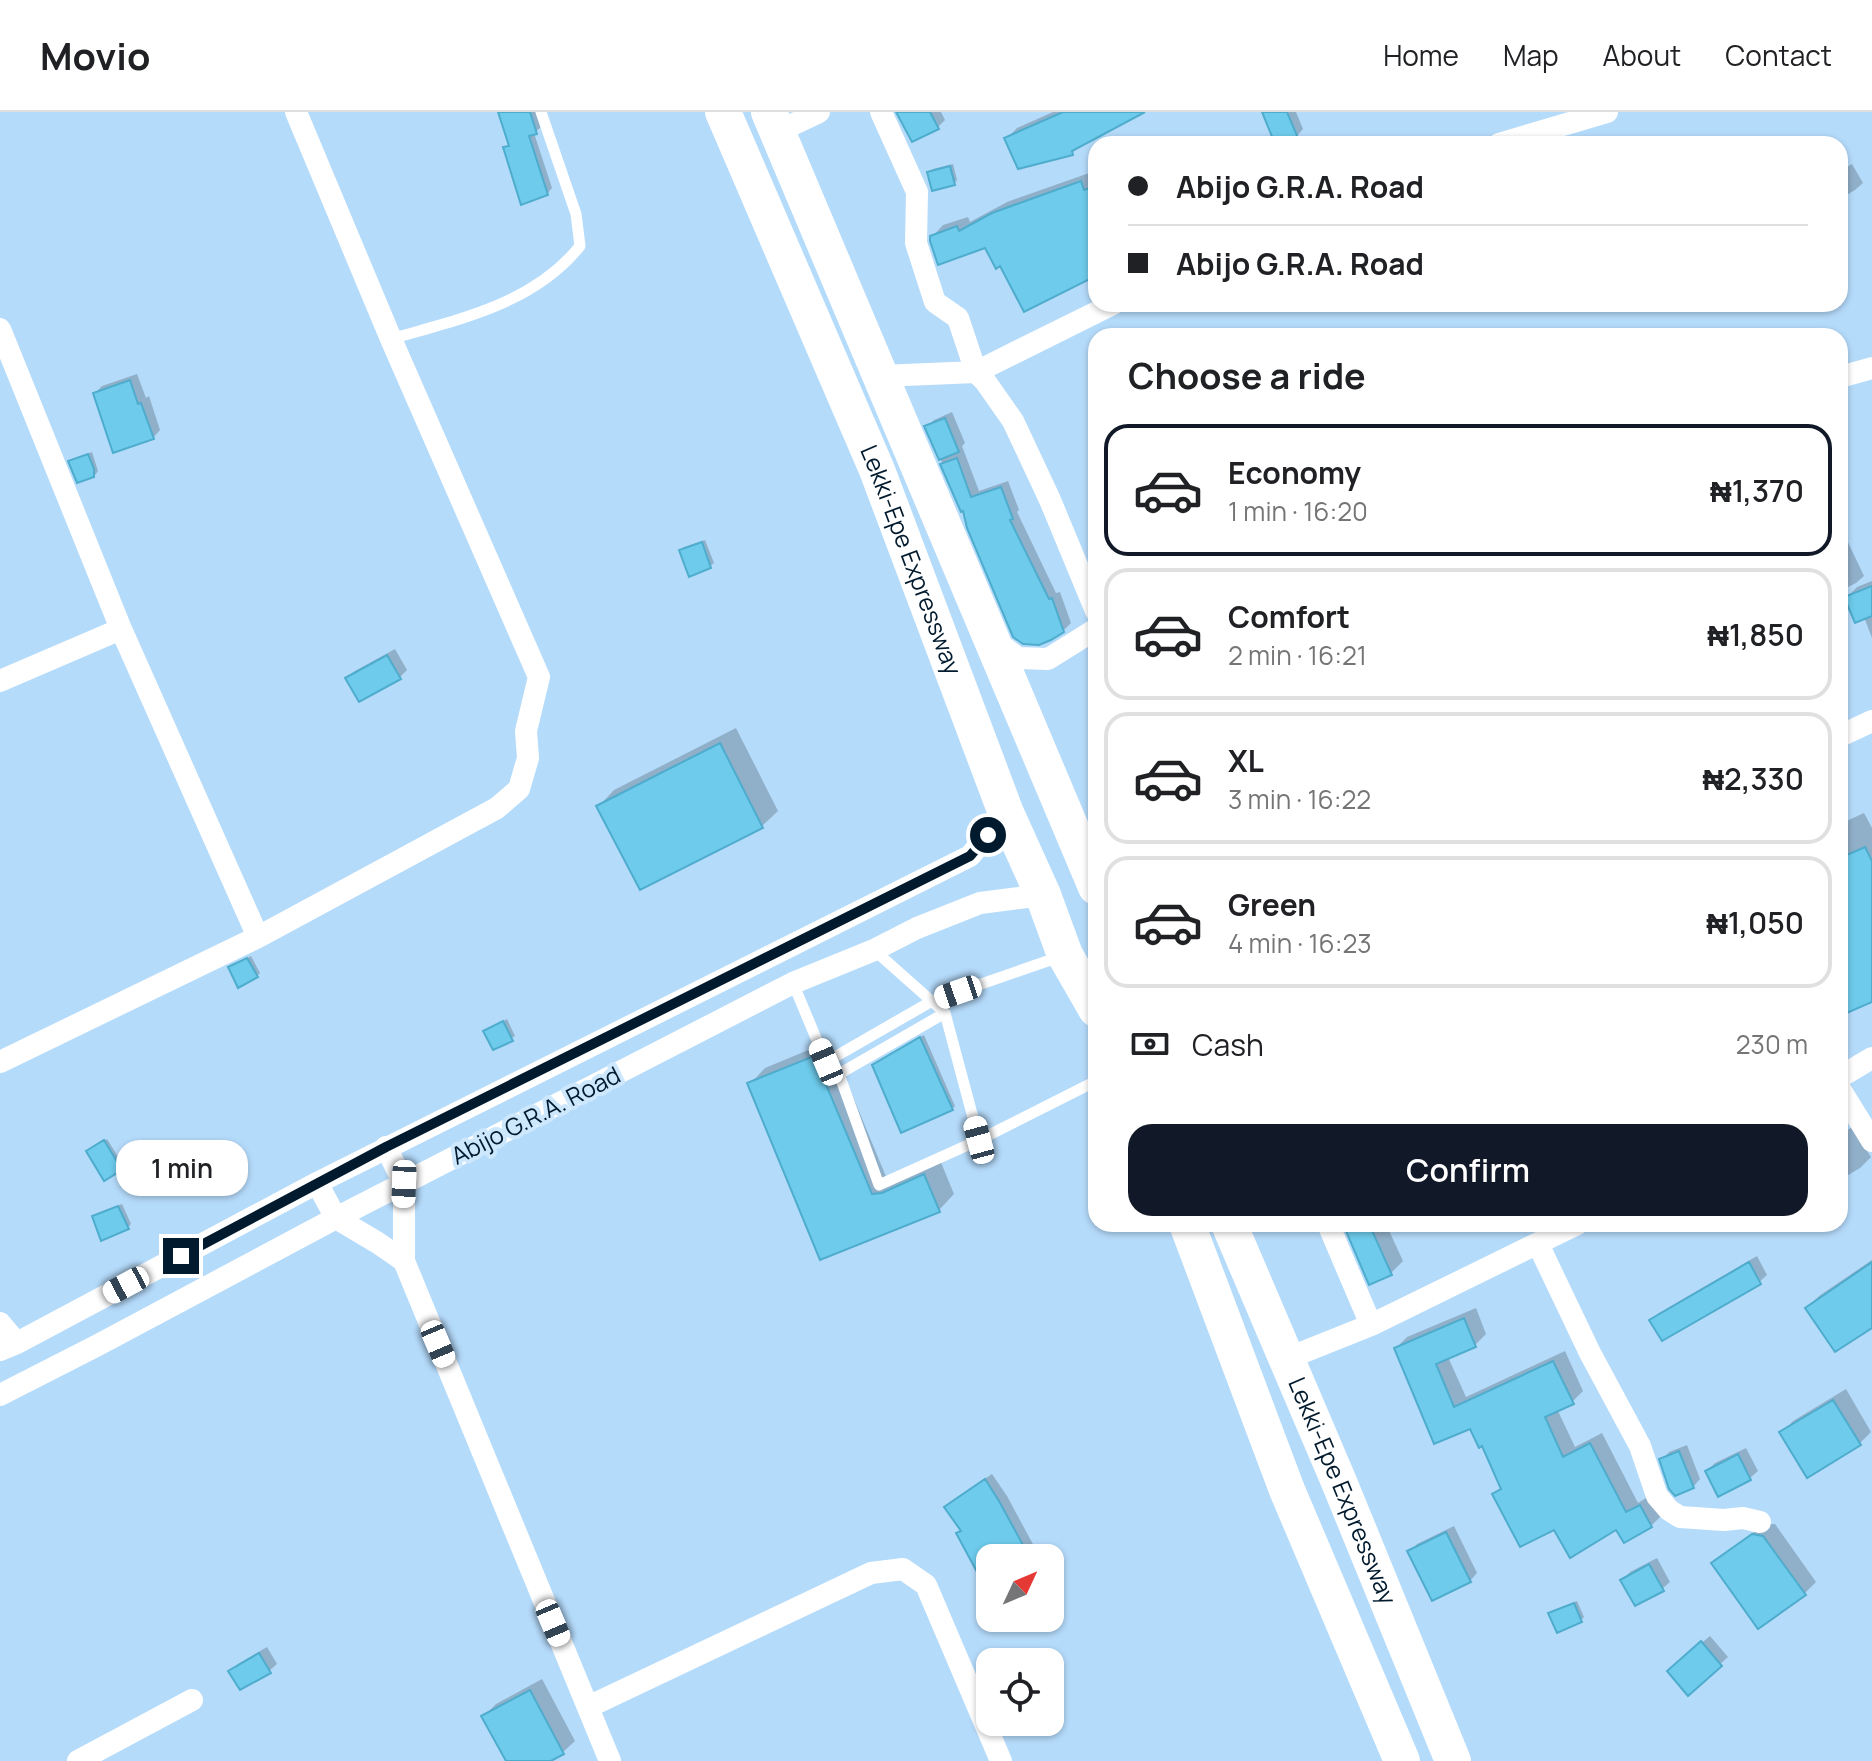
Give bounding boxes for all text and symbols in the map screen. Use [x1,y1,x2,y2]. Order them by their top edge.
text: Movio [40,29,150,81]
text: Home [1383,36,1459,74]
text: Map [1503,36,1559,74]
text: About [1603,36,1681,74]
text: Contact [1725,36,1832,74]
text: Abijo G.R.A. Road [1176,166,1424,207]
text: Abijo G.R.A. Road [1176,243,1424,284]
text: Choose a ride [1128,351,1366,400]
street label: Lekki-Epe Expressway [853,440,971,680]
text: Economy [1228,452,1361,493]
icon: car [1132,454,1204,526]
text: ₦1,370 [1710,470,1804,511]
text: 1 min · 16:20 [1228,493,1368,529]
text: Comfort [1228,596,1350,637]
icon: car [1132,598,1204,670]
text: ₦1,850 [1707,614,1804,655]
text: 2 min · 16:21 [1228,637,1367,673]
text: XL [1228,740,1264,781]
icon: car [1132,742,1204,814]
text: ₦2,330 [1702,758,1804,799]
text: 3 min · 16:22 [1228,781,1371,817]
route start [970,817,1006,853]
text: Green [1228,884,1316,925]
icon: car [1132,886,1204,958]
text: ₦1,050 [1706,902,1804,943]
text: 4 min · 16:23 [1228,925,1372,961]
car [931,973,985,1011]
icon: cash [1128,1022,1172,1066]
text: Cash [1192,1024,1264,1065]
text: 230 m [1736,1026,1808,1062]
car [806,1035,846,1089]
street label: Abijo G.R.A. Road [445,1058,626,1172]
car [961,1114,997,1166]
button: Confirm [1128,1124,1808,1216]
callout: 1 min [115,1140,247,1196]
text: 1 min [151,1150,213,1186]
car [391,1160,417,1208]
route end [163,1238,199,1274]
car [99,1263,153,1307]
car [418,1317,458,1371]
street label: Lekki-Epe Expressway [1281,1372,1405,1609]
north arrow [976,1544,1064,1632]
map controls [976,1544,1064,1736]
car [533,1596,573,1650]
button: locate [976,1648,1064,1736]

